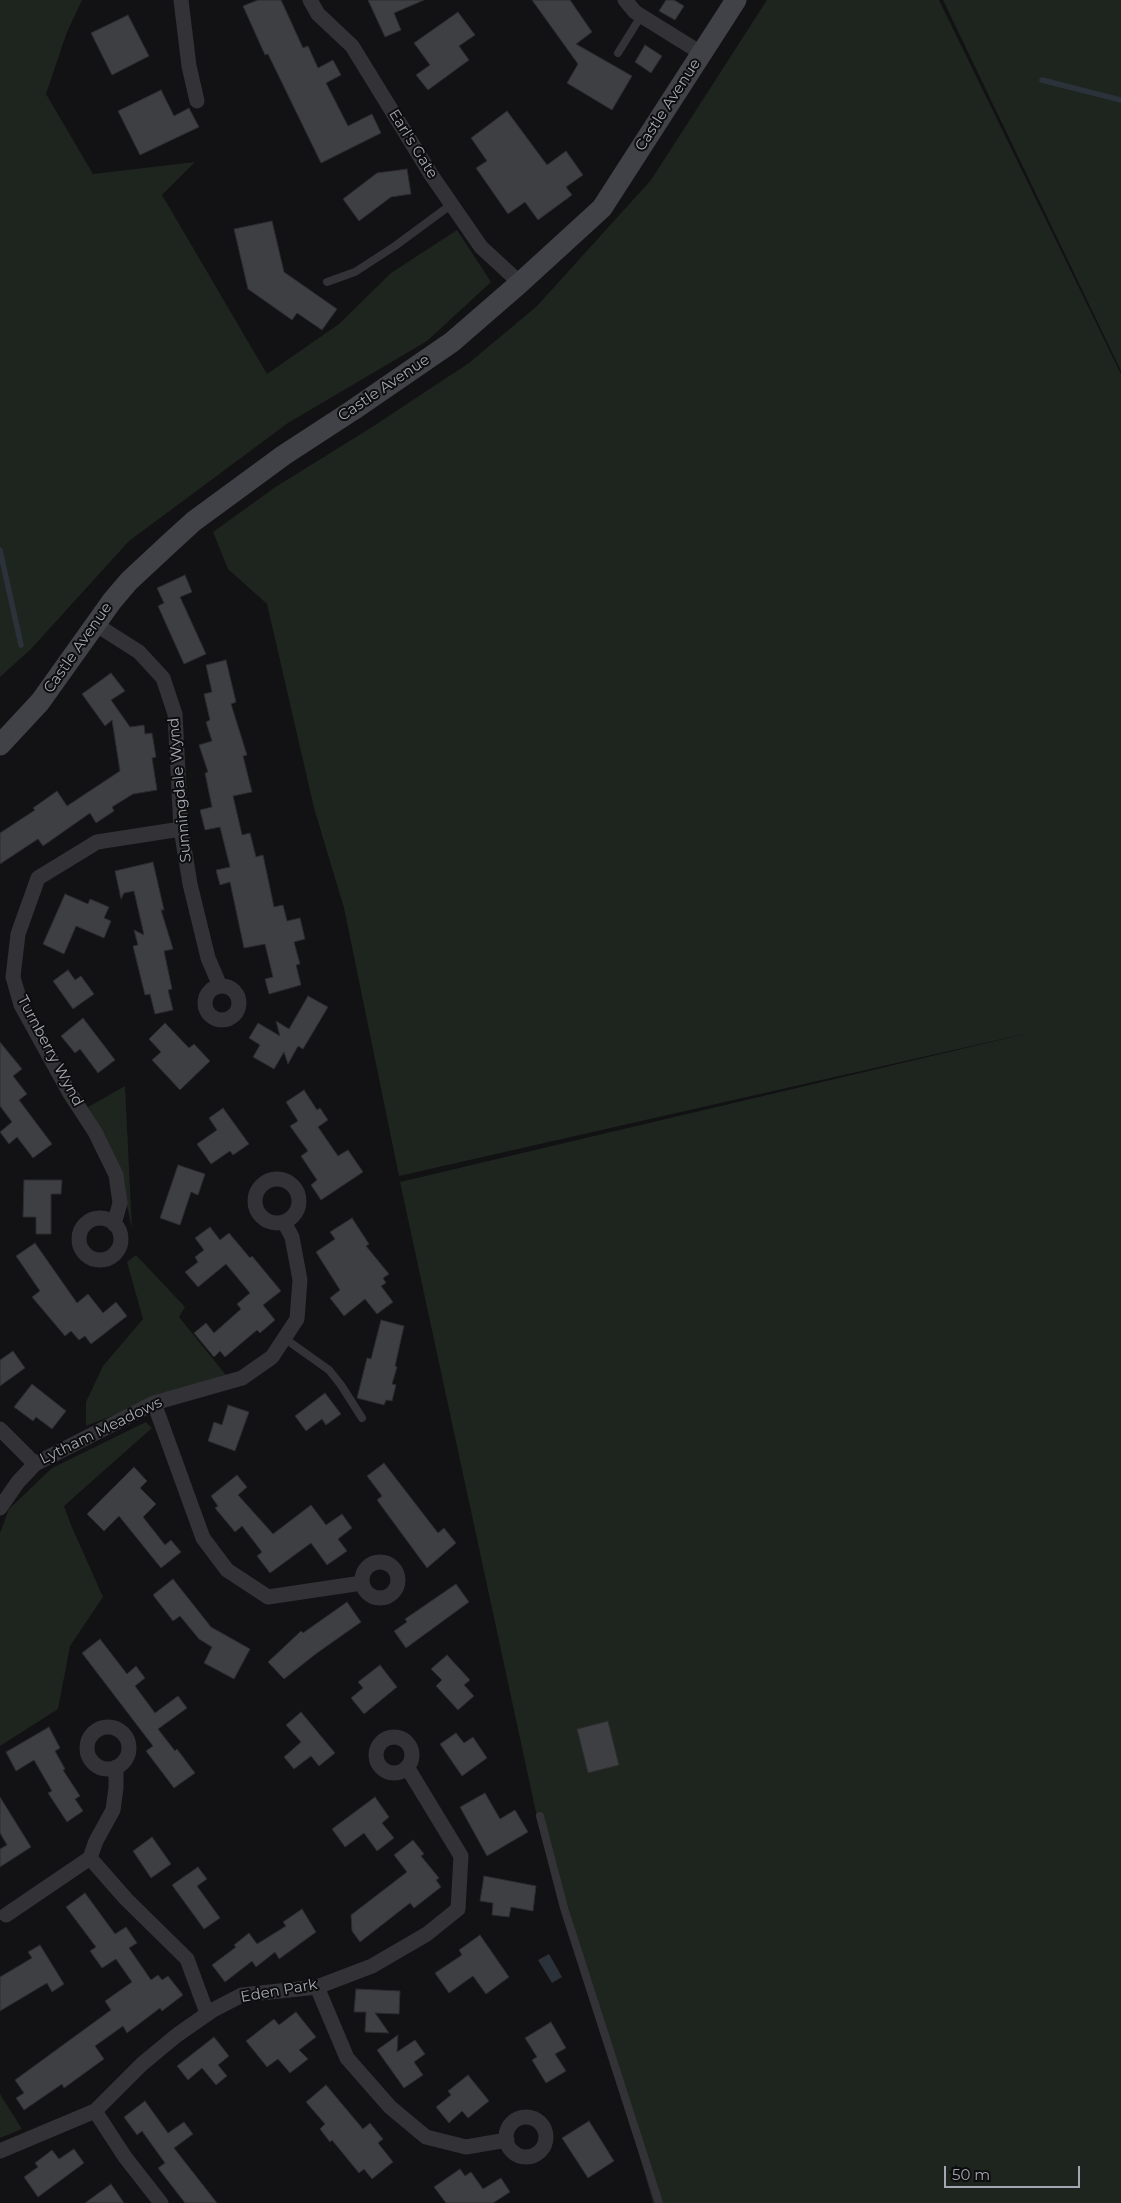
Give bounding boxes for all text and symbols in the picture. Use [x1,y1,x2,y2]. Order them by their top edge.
street label: Castle Avenue [631,55,705,155]
street label: Earl's Gate [385,106,441,182]
street label: Castle Avenue [335,351,433,425]
street label: Castle Avenue [40,599,116,697]
street label: Sunningdale Wynd [165,717,195,863]
street label: Turnberry Wynd [13,993,87,1109]
street label: Lytham Meadows [37,1394,165,1468]
street label: Eden Park [239,1975,319,2007]
scale bar [946,2156,1082,2188]
text: 50 m [952,2165,990,2184]

